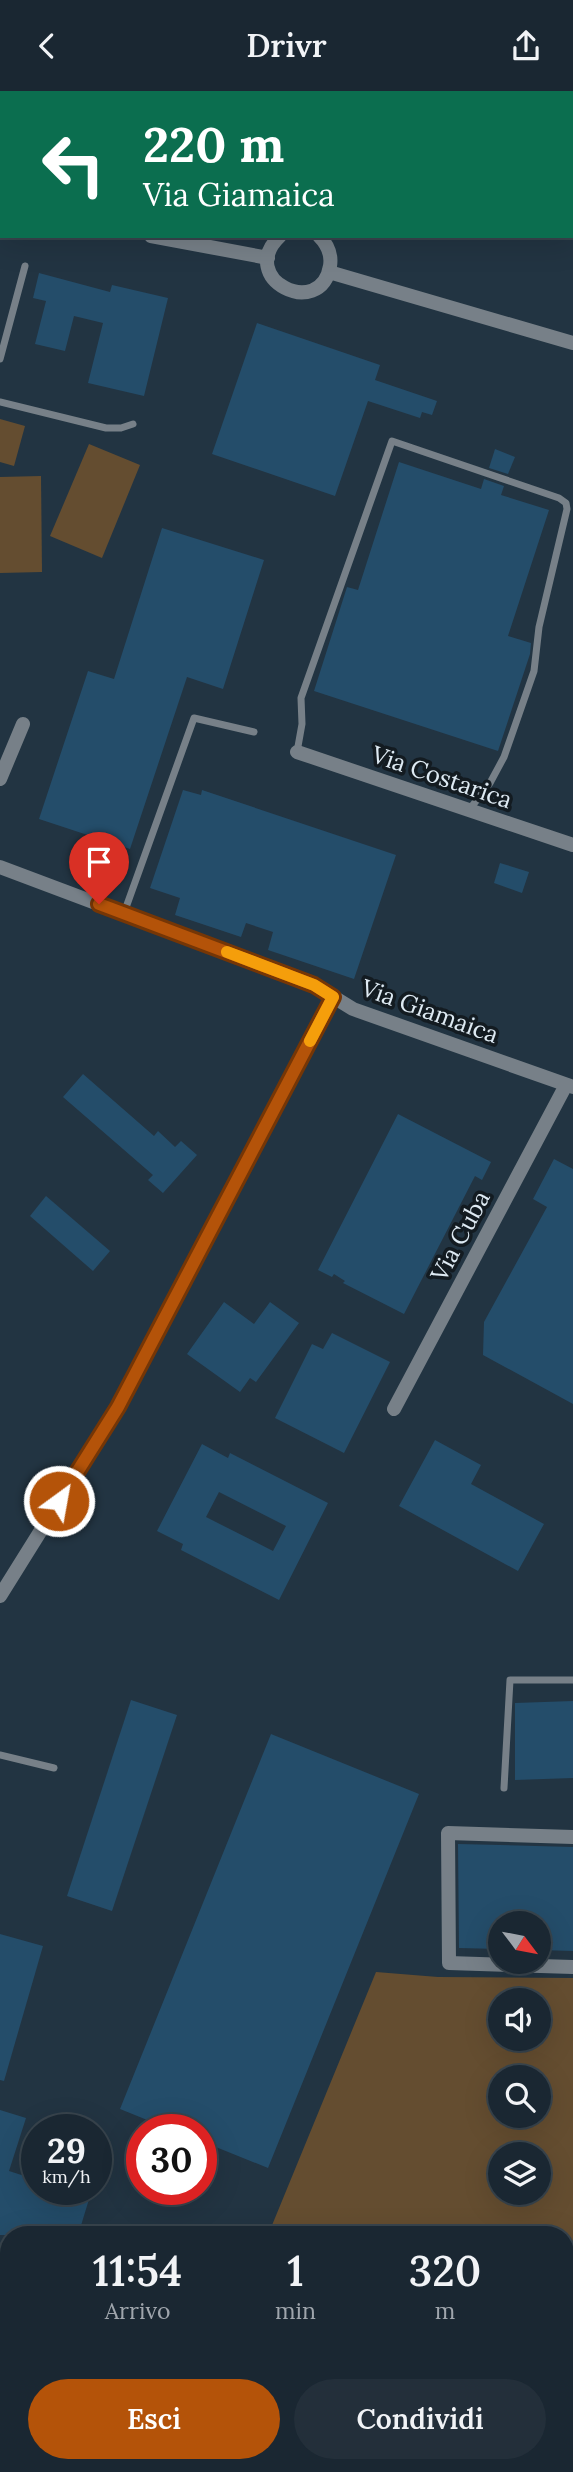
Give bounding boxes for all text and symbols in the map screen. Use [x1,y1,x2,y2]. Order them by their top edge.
text: Drivr [246,25,327,66]
icon: back [28,27,66,65]
icon: share [507,27,545,65]
text: 220 m [143,113,284,175]
icon: left [28,119,119,210]
text: Via Giamaica [143,174,335,215]
street label: Via Costarica [367,738,516,816]
pin [69,832,129,904]
icon: arrive [80,843,118,881]
street label: Via Giamaica [356,971,503,1050]
street label: Via Cuba [423,1185,497,1288]
position arrow [22,1464,96,1538]
north arrow [488,1911,551,1974]
map controls [488,1911,551,2205]
button: sound [488,1988,551,2051]
button: search [488,2065,551,2128]
speed limit sign: 30 [126,2114,217,2205]
text: 29 [47,2128,86,2173]
button: layers [488,2142,551,2205]
text: km/h [42,2165,91,2188]
text: 11:54 [93,2244,182,2298]
text: 1 [287,2244,304,2298]
text: 320 [409,2244,481,2298]
text: Arrivo [105,2296,170,2325]
text: min [275,2296,316,2325]
text: m [435,2296,455,2325]
button: Esci [28,2379,280,2459]
button: Condividi [294,2379,546,2459]

